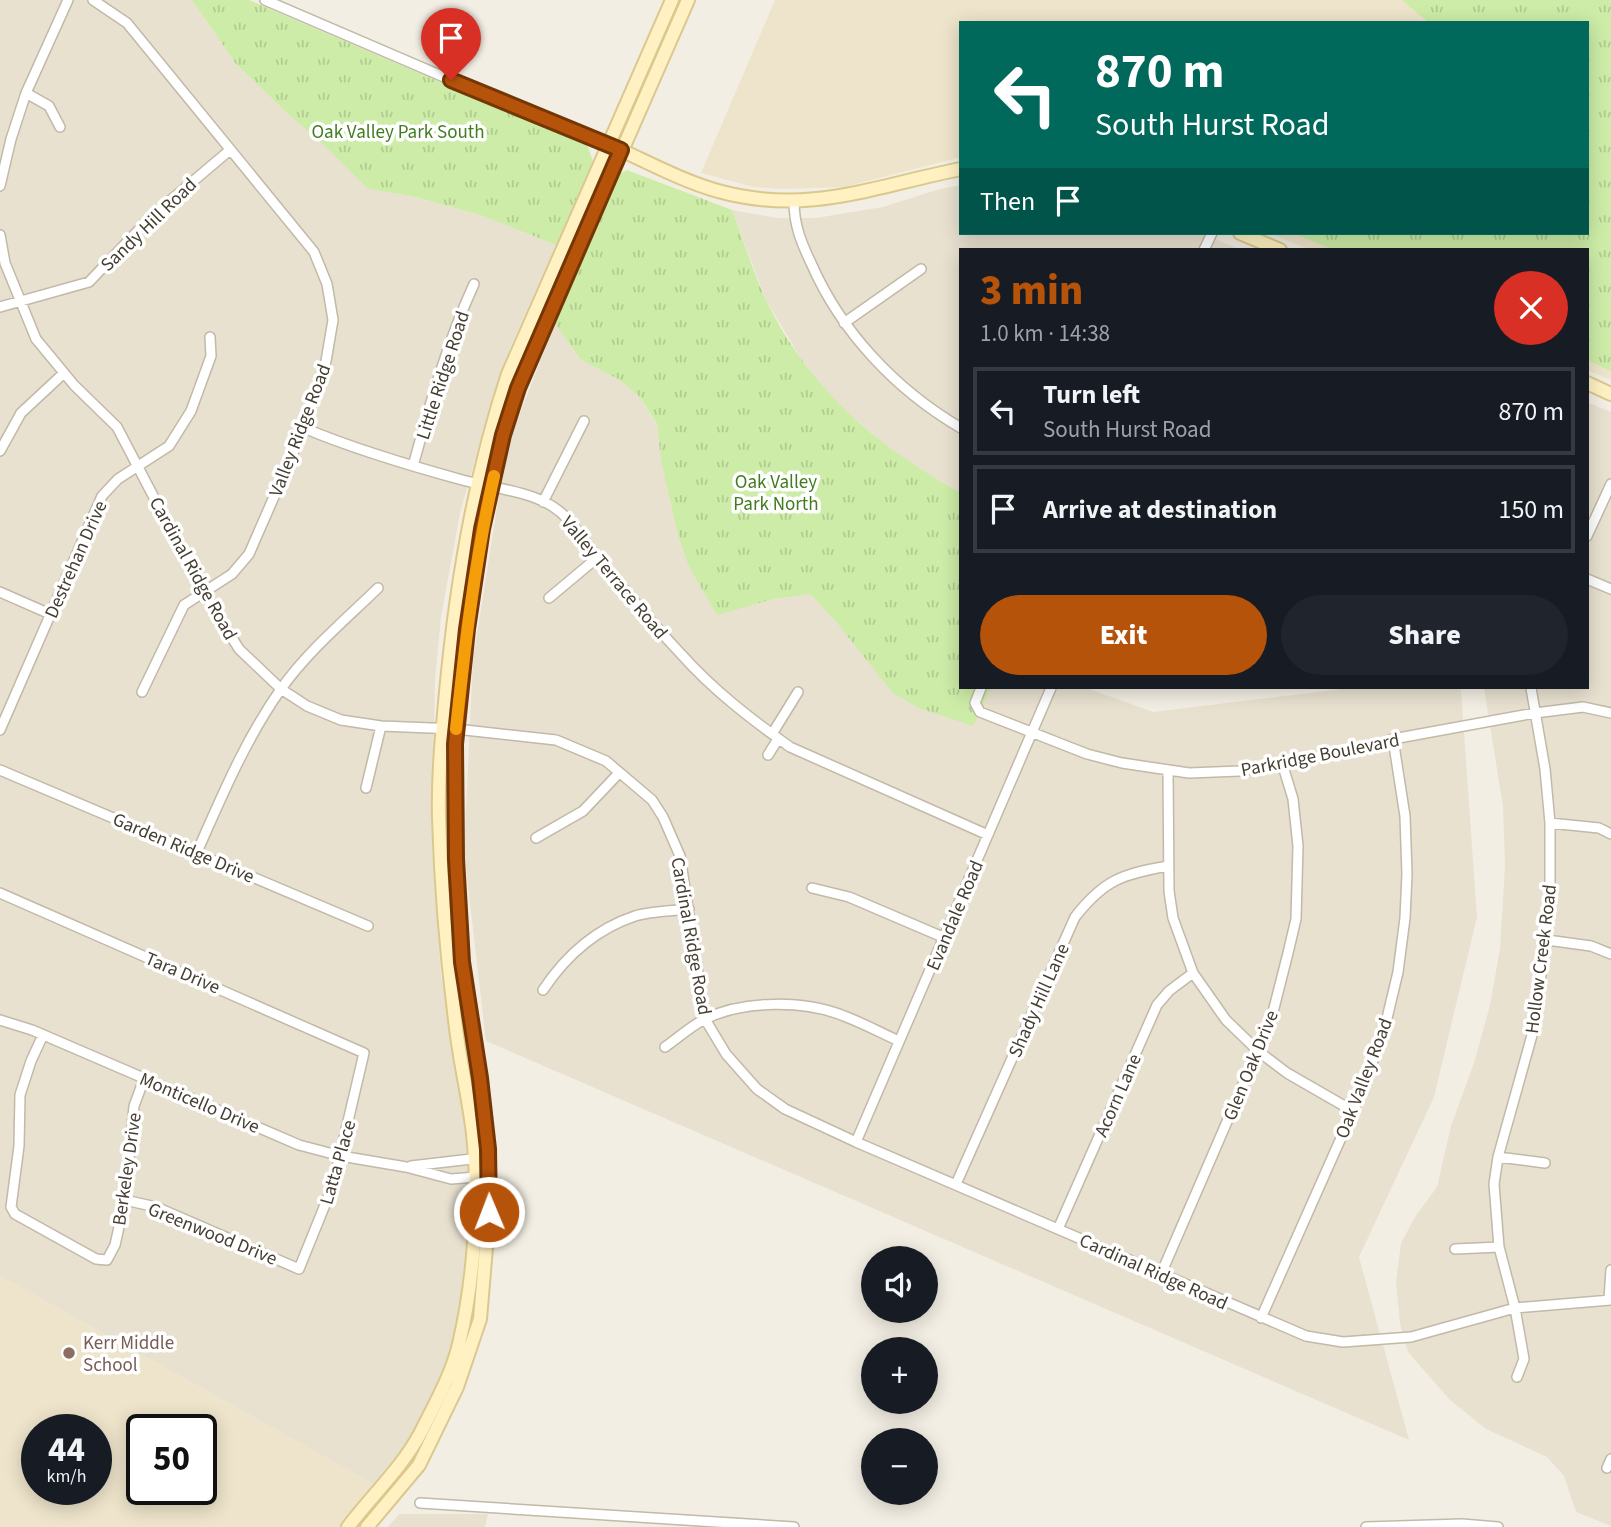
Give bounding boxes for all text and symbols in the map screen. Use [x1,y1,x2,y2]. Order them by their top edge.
pin [421,8,481,80]
icon: arrive [432,19,470,57]
text: 870 m [1095,37,1224,107]
icon: left [980,49,1071,140]
text: South Hurst Road [1095,102,1329,148]
park label: Oak Valley Park South [311,119,485,146]
street label: Sandy Hill Road [95,172,203,278]
icon: arrive [1049,182,1087,220]
text: Then [980,183,1035,220]
text: 3 min [980,261,1083,321]
button: close [1494,271,1568,345]
street label: Little Ridge Road [410,308,477,443]
text: 1.0 km · 14:38 [980,317,1110,350]
street label: Valley Ridge Road [263,360,338,501]
text: Turn left [1043,376,1140,413]
icon: left [984,392,1022,430]
text: 870 m [1498,393,1564,430]
text: South Hurst Road [1043,413,1211,446]
park label: Oak Valley Park North [733,469,819,518]
icon: arrive [984,490,1022,528]
text: Arrive at destination [1043,491,1277,528]
text: 150 m [1498,491,1564,528]
street label: Cardinal Ridge Road [142,492,243,645]
street label: Destrehan Drive [38,496,114,623]
street label: Valley Terrace Road [554,510,674,646]
button: Exit [980,595,1267,675]
button: Share [1281,595,1568,675]
street label: Parkridge Boulevard [1239,727,1402,784]
street label: Garden Ridge Drive [108,806,258,890]
street label: Cardinal Ridge Road [663,855,718,1017]
street label: Evandale Road [920,856,991,975]
street label: Hollow Creek Road [1519,883,1564,1035]
street label: Shady Hill Lane [1002,939,1077,1062]
street label: Tara Drive [141,946,224,1001]
street label: Glen Oak Drive [1217,1006,1286,1125]
street label: Oak Valley Road [1329,1014,1400,1143]
street label: Acorn Lane [1088,1050,1149,1141]
street label: Monticello Drive [135,1066,264,1141]
street label: Berkeley Drive [106,1111,149,1227]
street label: Latta Place [313,1117,363,1208]
position arrow [452,1175,526,1249]
street label: Greenwood Drive [144,1196,281,1273]
street label: Cardinal Ridge Road [1075,1227,1232,1317]
map controls [861,1246,938,1505]
button: sound [861,1246,938,1323]
place label: Kerr Middle School [83,1330,174,1379]
button: + [861,1337,938,1414]
marker: Kerr Middle School [61,1345,77,1361]
speed limit sign: 50 [126,1414,217,1505]
text: 44 [48,1425,85,1475]
button: − [861,1428,938,1505]
text: km/h [47,1464,86,1489]

